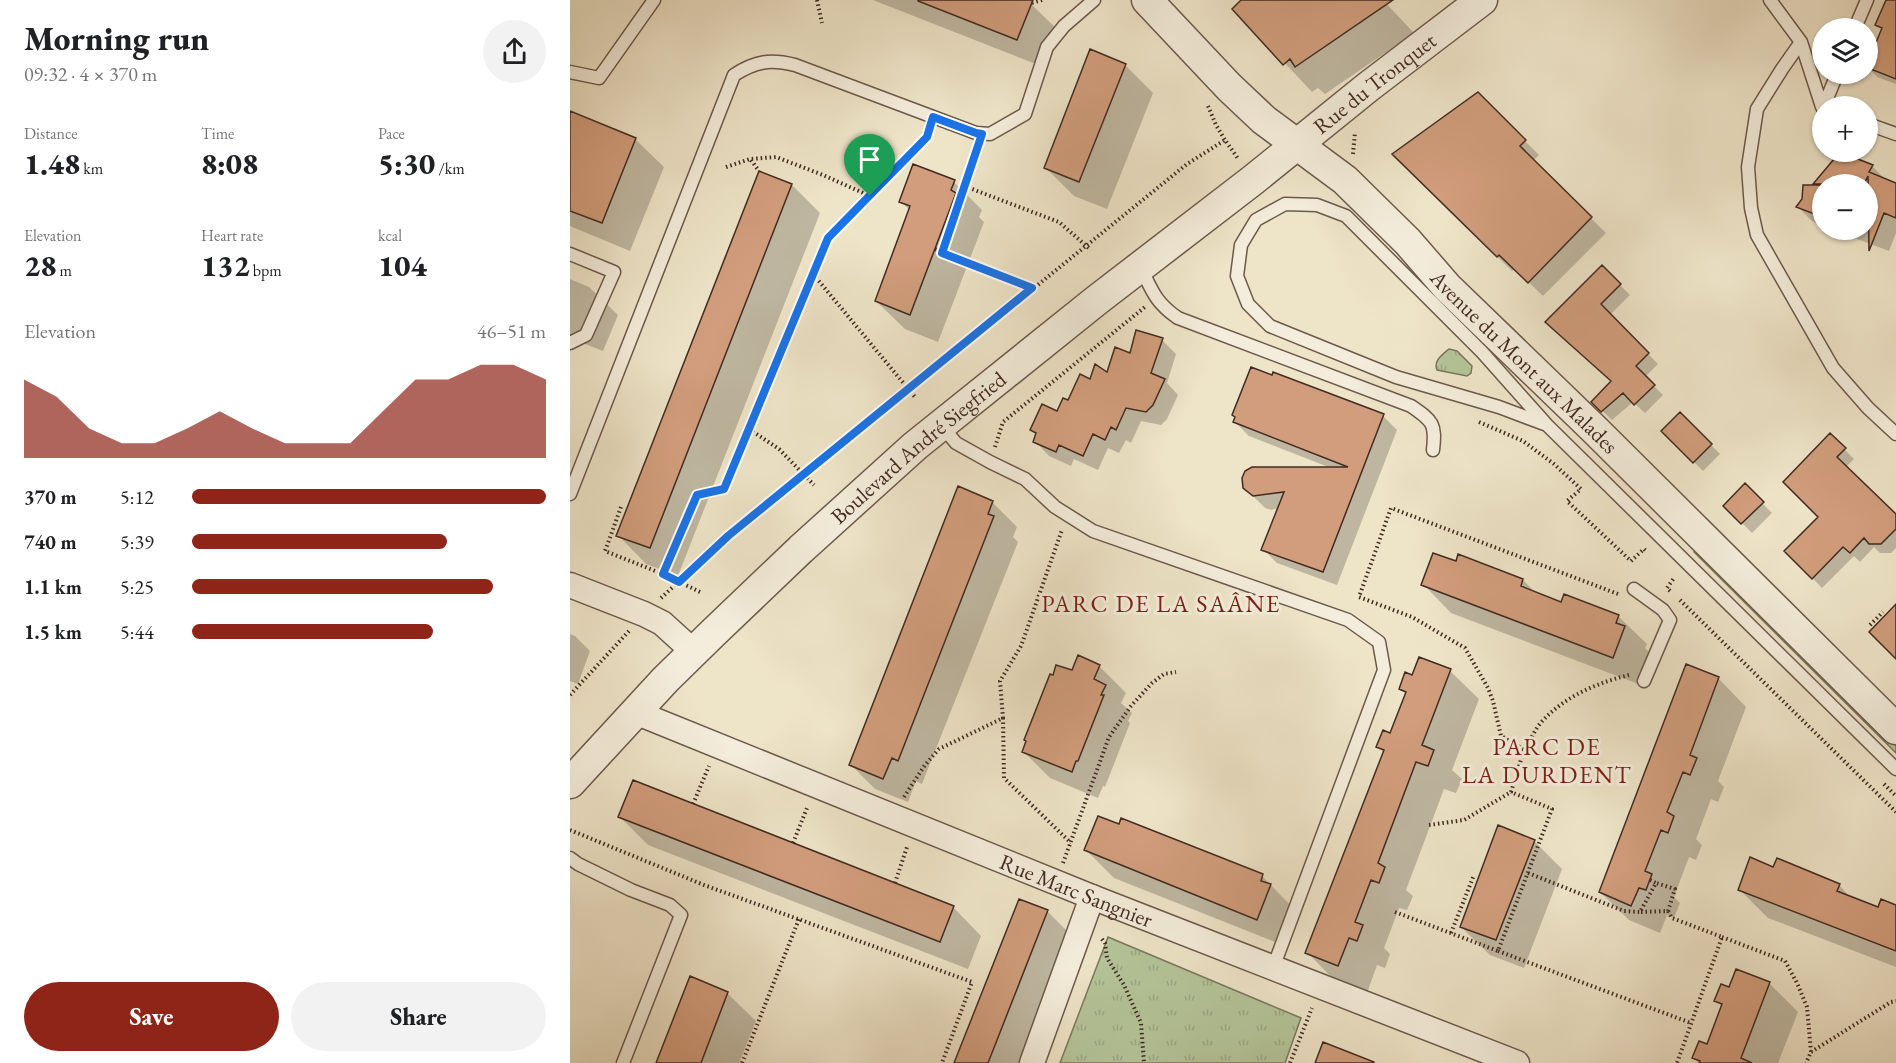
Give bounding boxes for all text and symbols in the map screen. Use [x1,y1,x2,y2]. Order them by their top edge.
text: Morning run [24,17,209,60]
map controls [1812,18,1878,240]
button: layers [1812,18,1878,84]
button: share [483,20,546,83]
street label: Rue du Tronquet [1307,26,1442,140]
text: 09:32 · 4 × 370 m [24,61,157,87]
button: + [1812,96,1878,162]
text: Distance [24,123,77,144]
text: Time [201,123,234,144]
text: Pace [378,123,405,144]
pin [844,134,895,196]
icon: arrive [853,143,886,176]
text: 1.48 [24,144,80,183]
text: 8:08 [201,144,258,183]
text: 5:30 [378,144,435,183]
text: km [80,158,103,179]
text: /km [435,158,465,179]
button: − [1812,174,1878,240]
text: Elevation [24,225,82,246]
text: Heart rate [201,225,263,246]
text: kcal [378,225,402,246]
text: 28 [24,246,56,285]
text: 132 [201,246,250,285]
text: 104 [378,246,427,285]
text: m [56,260,72,281]
text: bpm [250,260,282,281]
street label: Avenue du Mont aux Malades [1424,263,1625,460]
text: Elevation [24,318,96,344]
text: 46–51 m [477,318,546,344]
street label: Boulevard André Siegfried [824,364,1012,530]
text: 370 m [24,484,77,510]
text: 5:12 [120,484,154,510]
text: 740 m [24,529,77,555]
text: 5:39 [120,529,154,555]
text: 1.1 km [24,574,82,600]
text: 5:25 [120,574,154,600]
district label: PARC DE LA SAÂNE [1041,588,1281,619]
text: 1.5 km [24,619,82,645]
text: 5:44 [120,619,154,645]
district label: PARC DE LA DURDENT [1462,731,1632,790]
street label: Rue Marc Sangnier [996,847,1158,934]
button: Save [24,982,279,1051]
button: Share [291,982,546,1051]

